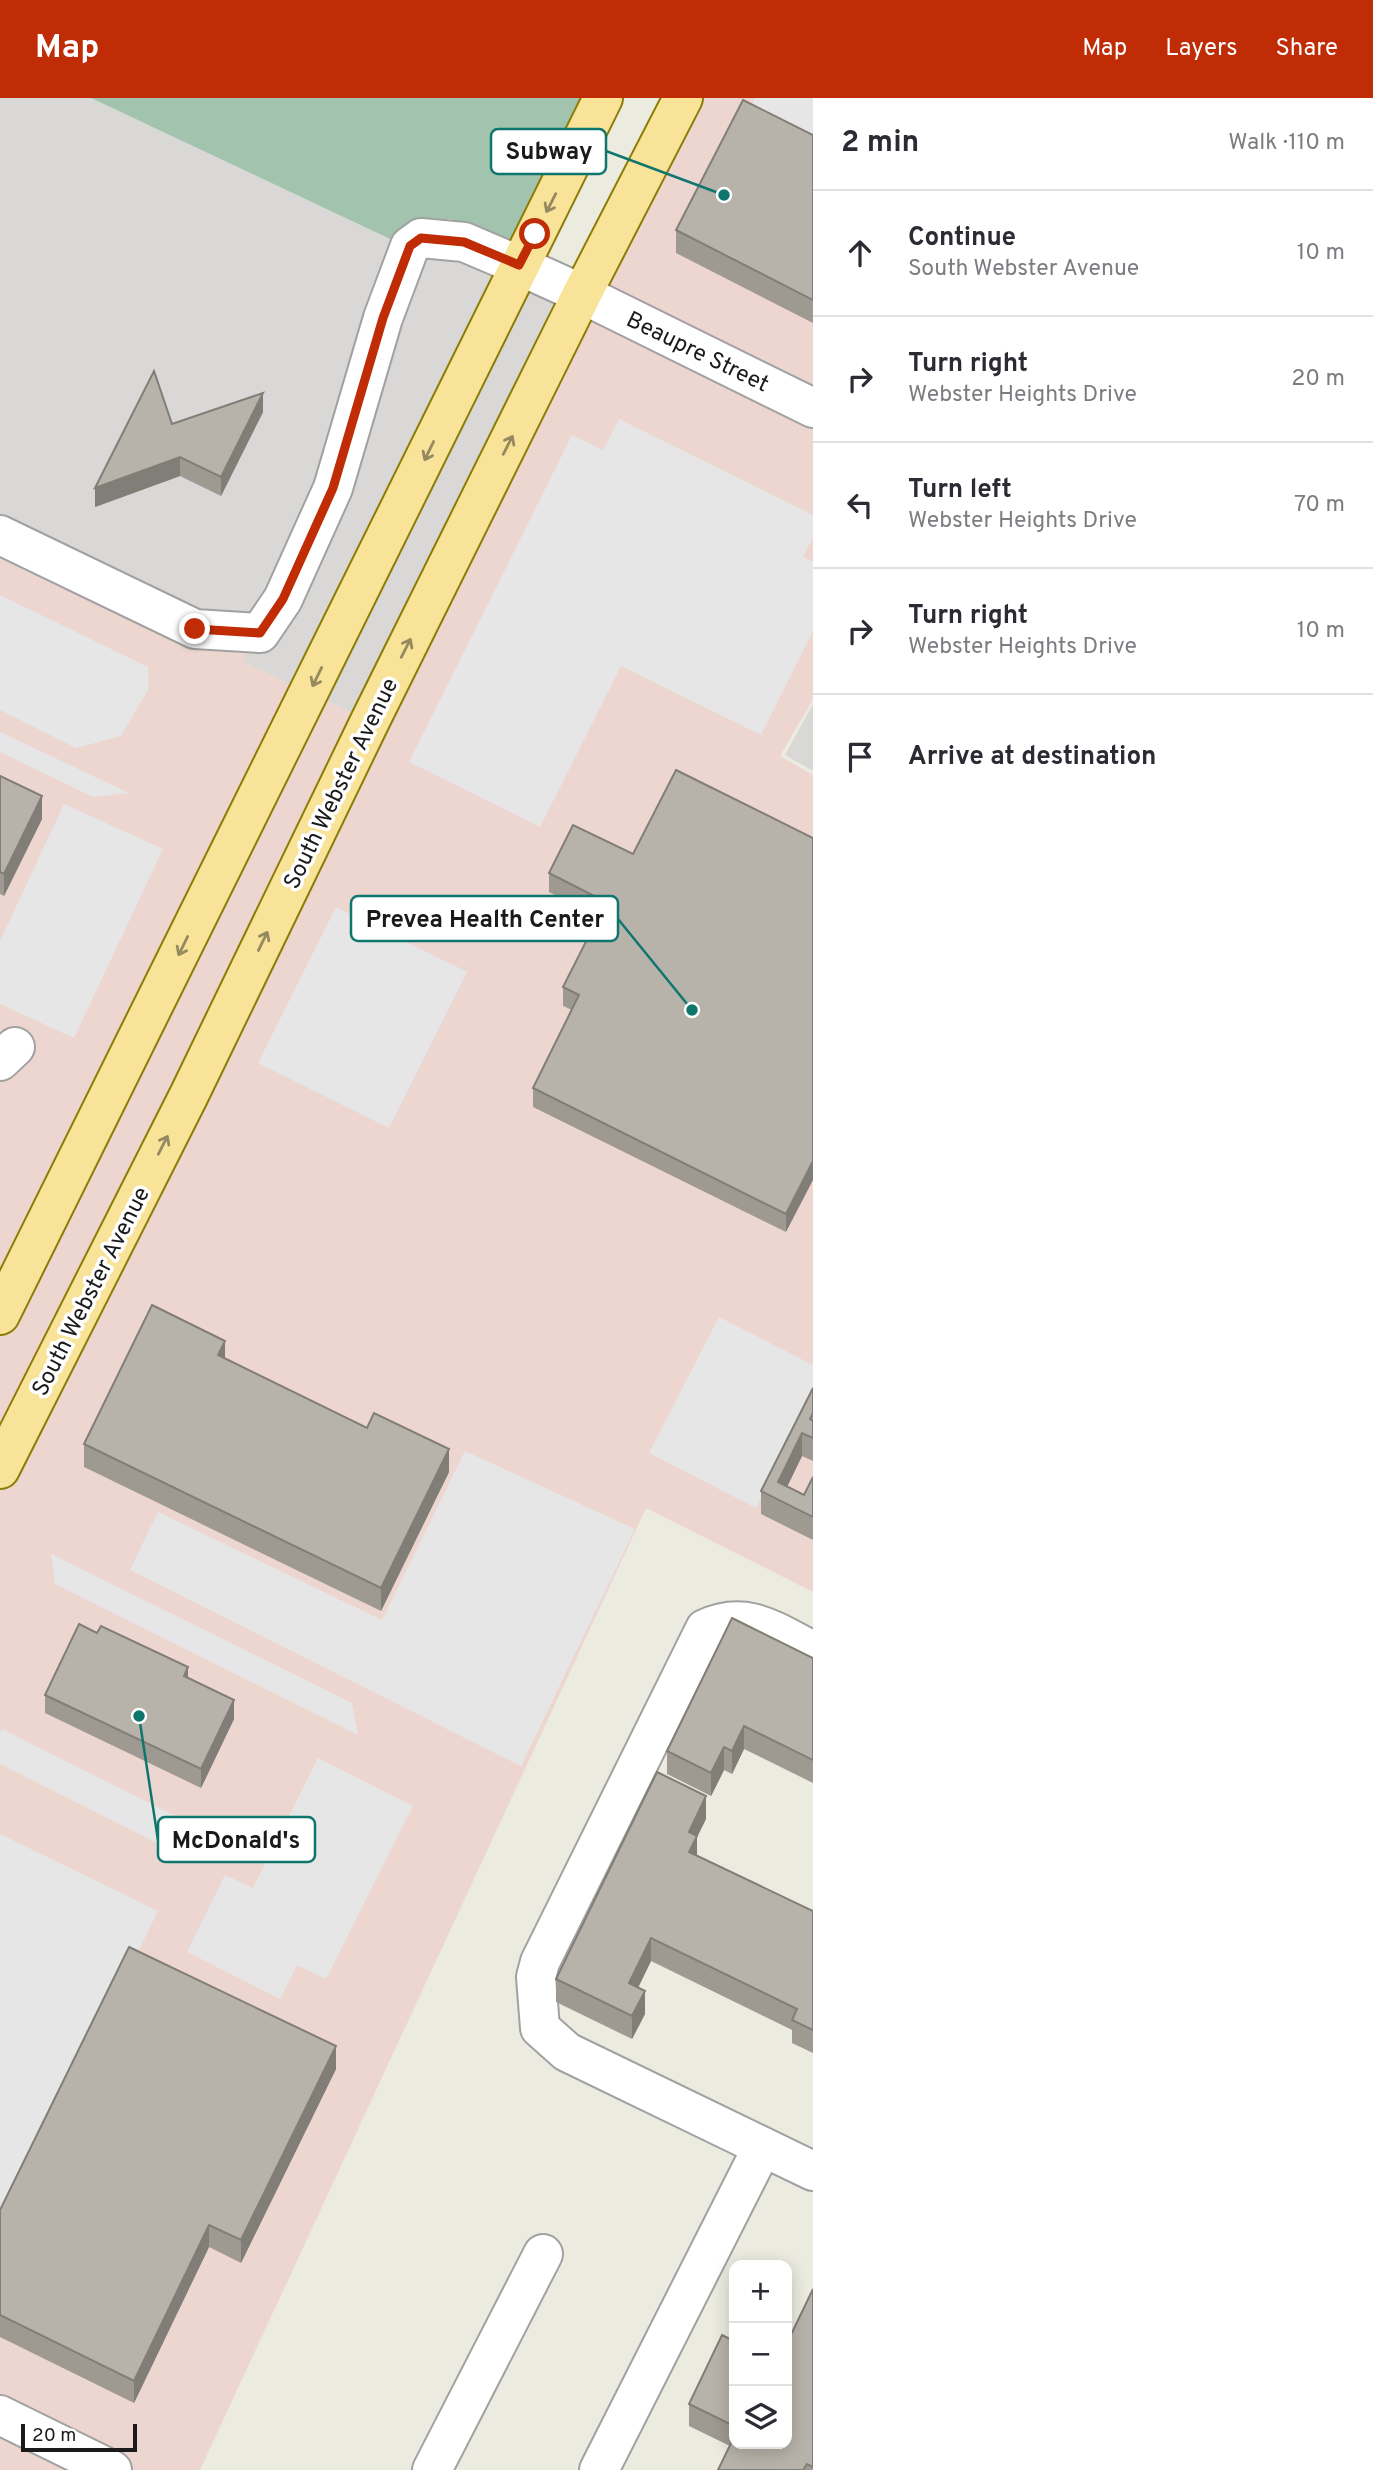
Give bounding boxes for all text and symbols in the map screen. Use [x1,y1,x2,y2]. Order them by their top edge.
text: Map [35,28,99,70]
text: Map [1082,34,1127,64]
text: Layers [1165,34,1237,64]
text: Share [1275,34,1338,64]
text: 2 min [841,125,919,162]
callout: Subway [491,129,606,174]
text: Walk · 110 m [1228,129,1345,158]
text: Subway [505,138,593,168]
one-way arrow [544,192,557,213]
route start [519,218,550,249]
text: Continue [908,222,1016,255]
icon: ahead [841,234,879,272]
text: 10 m [1297,239,1345,268]
text: South Webster Avenue [908,255,1139,284]
street label: Beaupre Street [621,306,773,400]
text: Turn right [908,348,1028,381]
icon: right [841,360,879,398]
text: 20 m [1291,365,1345,394]
text: Webster Heights Drive [908,381,1137,410]
one-way arrow [501,435,515,456]
one-way arrow [421,440,435,461]
text: Turn left [908,474,1012,507]
icon: left [841,486,879,524]
text: 70 m [1294,491,1345,520]
text: Webster Heights Drive [908,507,1137,536]
text: Turn right [908,600,1028,633]
icon: right [841,612,879,650]
route end [179,613,210,644]
text: 10 m [1297,617,1345,646]
text: Webster Heights Drive [908,633,1137,662]
one-way arrow [400,638,413,659]
one-way arrow [310,666,324,687]
street label: South Webster Avenue [279,674,406,894]
icon: arrive [841,738,879,776]
text: Arrive at destination [908,741,1156,774]
callout: Prevea Health Center [351,896,618,941]
text: Prevea Health Center [366,906,604,936]
one-way arrow [257,931,271,952]
one-way arrow [175,935,189,956]
one-way arrow [157,1135,171,1156]
street label: South Webster Avenue [27,1183,158,1402]
callout: McDonald's [158,1817,315,1862]
text: McDonald's [172,1827,300,1857]
map controls [729,2260,792,2449]
button: + [729,2260,792,2323]
button: − [729,2323,792,2386]
button: layers [729,2386,792,2449]
scale bar [21,2421,136,2453]
text: 20 m [32,2424,76,2448]

